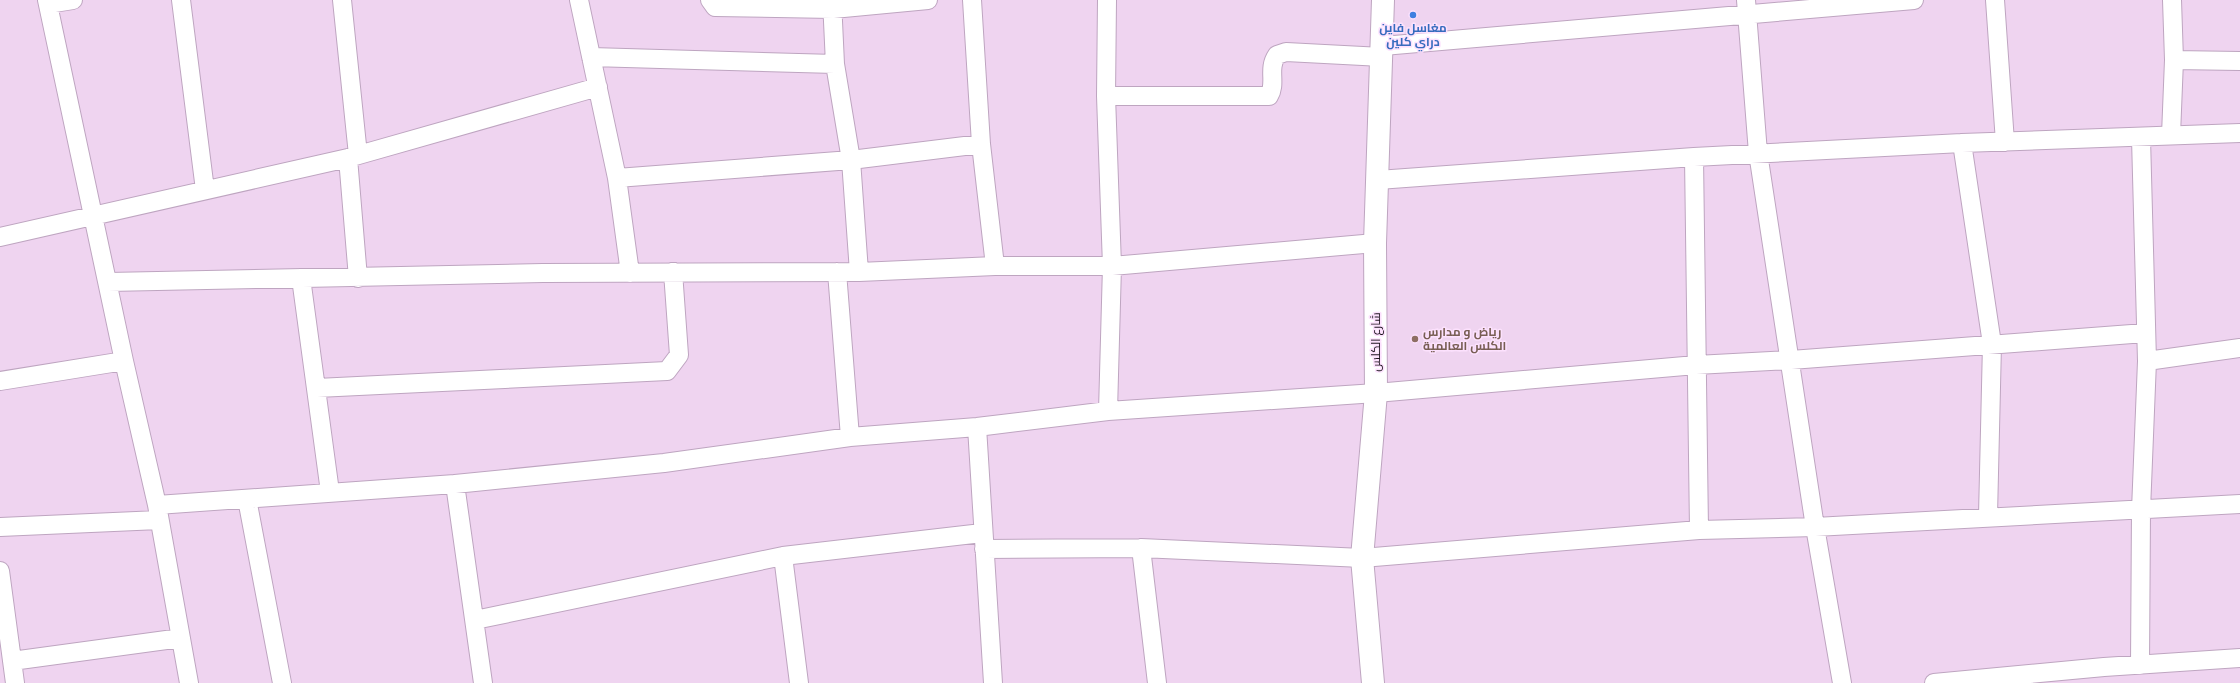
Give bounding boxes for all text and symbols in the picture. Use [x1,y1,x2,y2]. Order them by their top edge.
marker: مغاسل فاين دراي كلين [1408,10,1418,20]
place label: مغاسل فاين دراي كلين [1379,21,1447,52]
street label: شارع الكلس [1369,312,1384,372]
place label: رياض و مدارس الكلس العالمية [1423,325,1506,354]
marker: رياض و مدارس الكلس العالمية [1410,334,1420,344]

